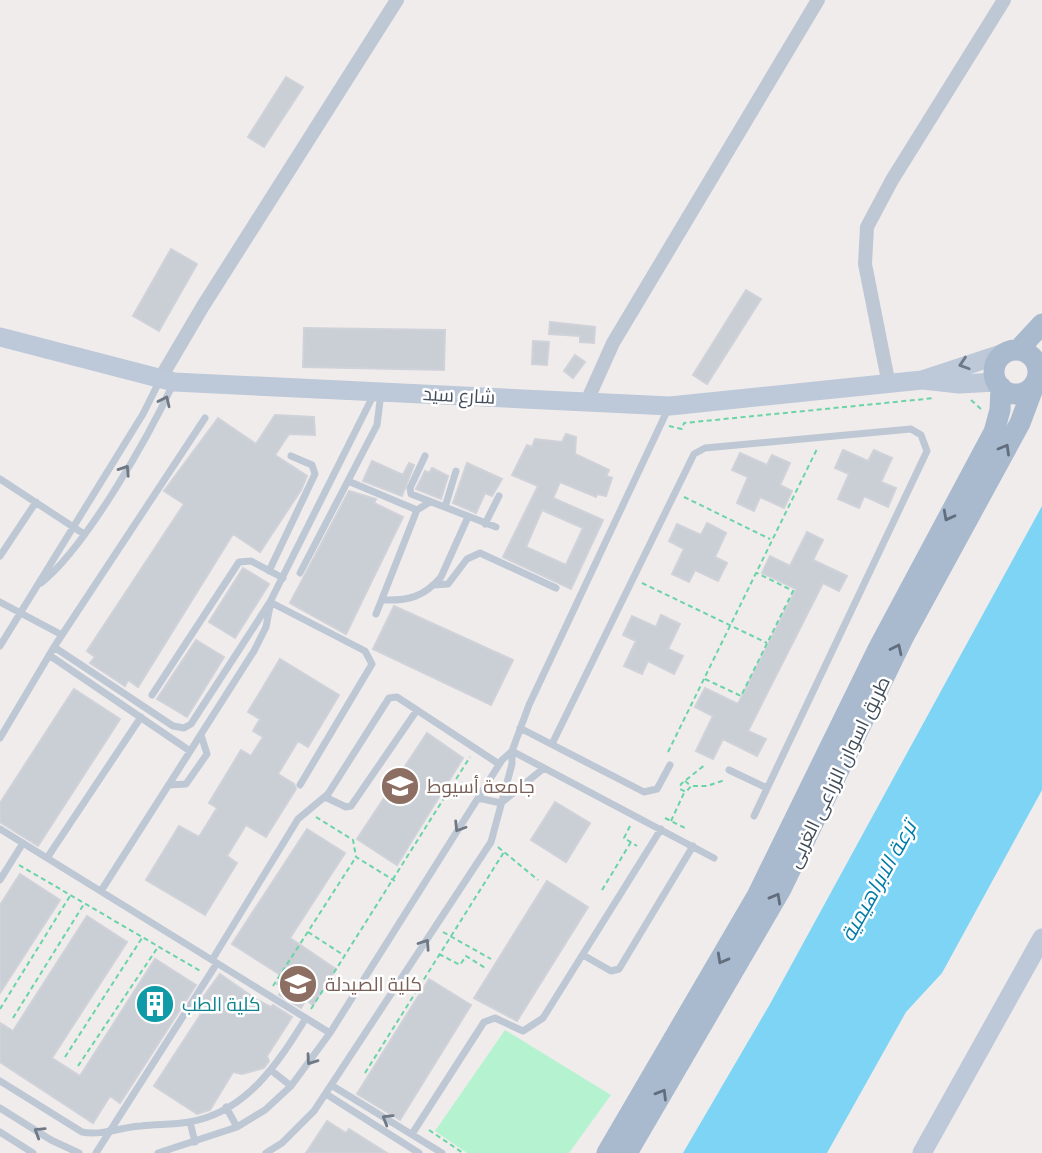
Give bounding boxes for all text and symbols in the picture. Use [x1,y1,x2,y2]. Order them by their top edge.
one-way arrow [958,356,971,370]
street label: شارع سيد [422,380,496,411]
one-way arrow [157,396,171,408]
one-way arrow [997,443,1010,456]
one-way arrow [116,465,129,478]
one-way arrow [943,509,956,522]
one-way arrow [889,644,903,656]
street label: طريق اسوان الزراعى الغربى [780,672,896,872]
school or university icon: جامعة أسيوط [379,765,421,807]
place label: جامعة أسيوط [427,773,535,799]
water label: ترعة الابراهيمية [833,813,925,946]
one-way arrow [455,819,468,832]
one-way arrow [768,893,782,905]
one-way arrow [417,939,430,952]
one-way arrow [717,951,730,964]
school or university icon: كلية الصيدلة [277,963,319,1005]
place label: كلية الصيدلة [325,971,422,997]
building icon: كلية الطب [134,983,176,1025]
place label: كلية الطب [182,991,261,1017]
one-way arrow [307,1052,319,1065]
one-way arrow [654,1089,667,1102]
one-way arrow [381,1114,394,1127]
one-way arrow [33,1128,46,1141]

